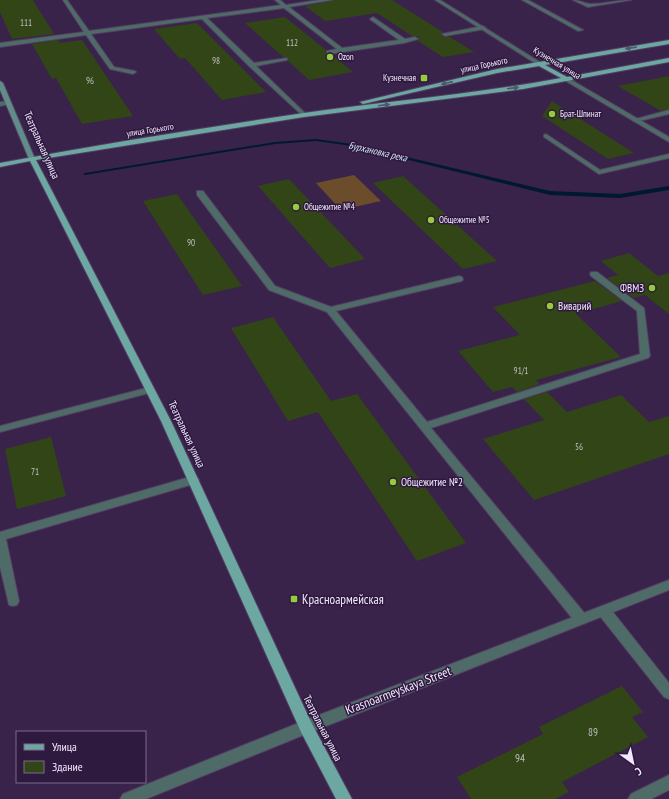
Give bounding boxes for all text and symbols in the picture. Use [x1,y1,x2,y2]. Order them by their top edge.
house number: 111 [20,17,32,28]
house number: 112 [286,37,298,48]
street label: Кузнечная улица [532,44,583,81]
one-way arrow [624,45,637,51]
place label: Ozon [338,51,354,62]
marker: Ozon [325,52,335,62]
street label: улица Горького [459,54,508,75]
house number: 98 [212,55,220,66]
place label: Кузнечная [383,72,416,83]
marker: Кузнечная [419,73,429,83]
house number: 96 [86,75,94,86]
one-way arrow [441,80,453,86]
one-way arrow [507,85,519,91]
one-way arrow [378,102,390,108]
place label: Брат-Шпинат [560,108,601,119]
street label: Театральная улица [21,109,63,181]
marker: Брат-Шпинат [547,109,557,119]
street label: улица Горького [125,120,174,139]
water label: Бурхановка река [347,138,409,165]
place label: Общежитие №4 [304,201,355,212]
marker: Общежитие №4 [291,202,301,212]
place label: Общежитие №5 [439,214,490,225]
marker: Общежитие №5 [426,215,436,225]
house number: 90 [187,237,195,248]
place label: ФВМЗ [620,281,644,295]
marker: ФВМЗ [647,283,657,293]
place label: Виварий [558,299,591,313]
marker: Виварий [545,301,555,311]
house number: 91/1 [514,365,528,376]
street label: Театральная улица [165,398,209,470]
house number: 56 [575,441,583,452]
house number: 71 [31,466,39,477]
place label: Общежитие №2 [401,475,463,489]
marker: Общежитие №2 [388,477,398,487]
place label: Красноармейская [302,591,384,608]
marker: Красноармейская [289,594,299,604]
street label: Krasnoarmeyskaya Street [343,662,454,719]
street label: Театральная улица [300,693,346,763]
house number: 89 [588,725,598,739]
legend [16,731,146,783]
text: Улица [52,739,77,754]
north arrow [613,743,653,783]
house number: 94 [515,751,525,765]
text: Здание [52,759,83,774]
text: С [633,764,644,779]

